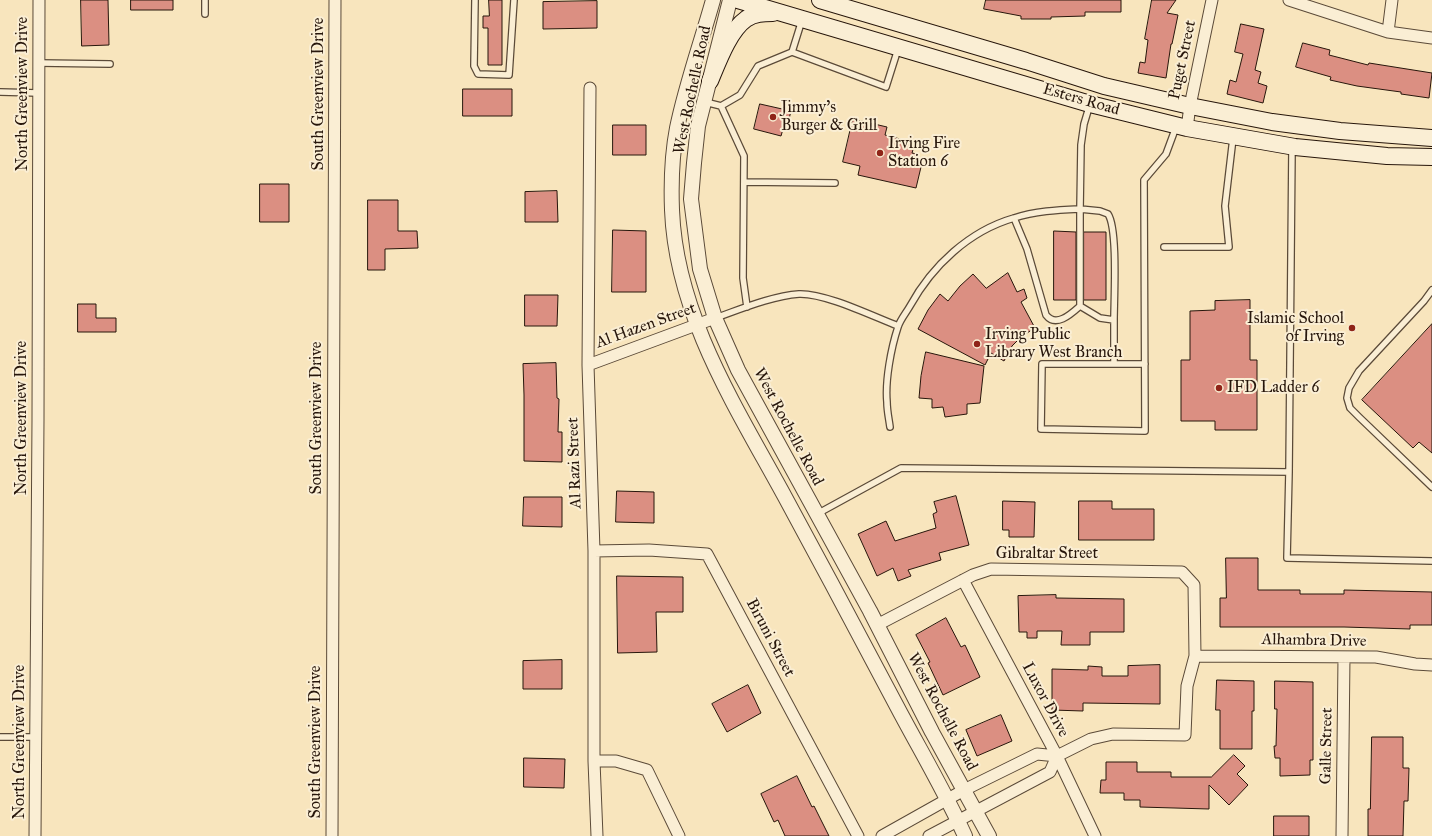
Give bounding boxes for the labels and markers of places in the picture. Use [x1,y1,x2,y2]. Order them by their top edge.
place label: Jimmy's Burger & Grill [781,98,877,136]
marker: Jimmy's Burger & Grill [768,112,778,122]
place label: Irving Fire Station 6 [888,134,960,172]
marker: Irving Fire Station 6 [875,148,885,158]
place label: Islamic School of Irving [1247,309,1344,347]
marker: Islamic School of Irving [1347,323,1357,333]
place label: Irving Public Library West Branch [985,325,1122,363]
marker: Irving Public Library West Branch [972,339,982,349]
place label: IFD Ladder 6 [1227,378,1319,398]
marker: IFD Ladder 6 [1214,383,1224,393]

